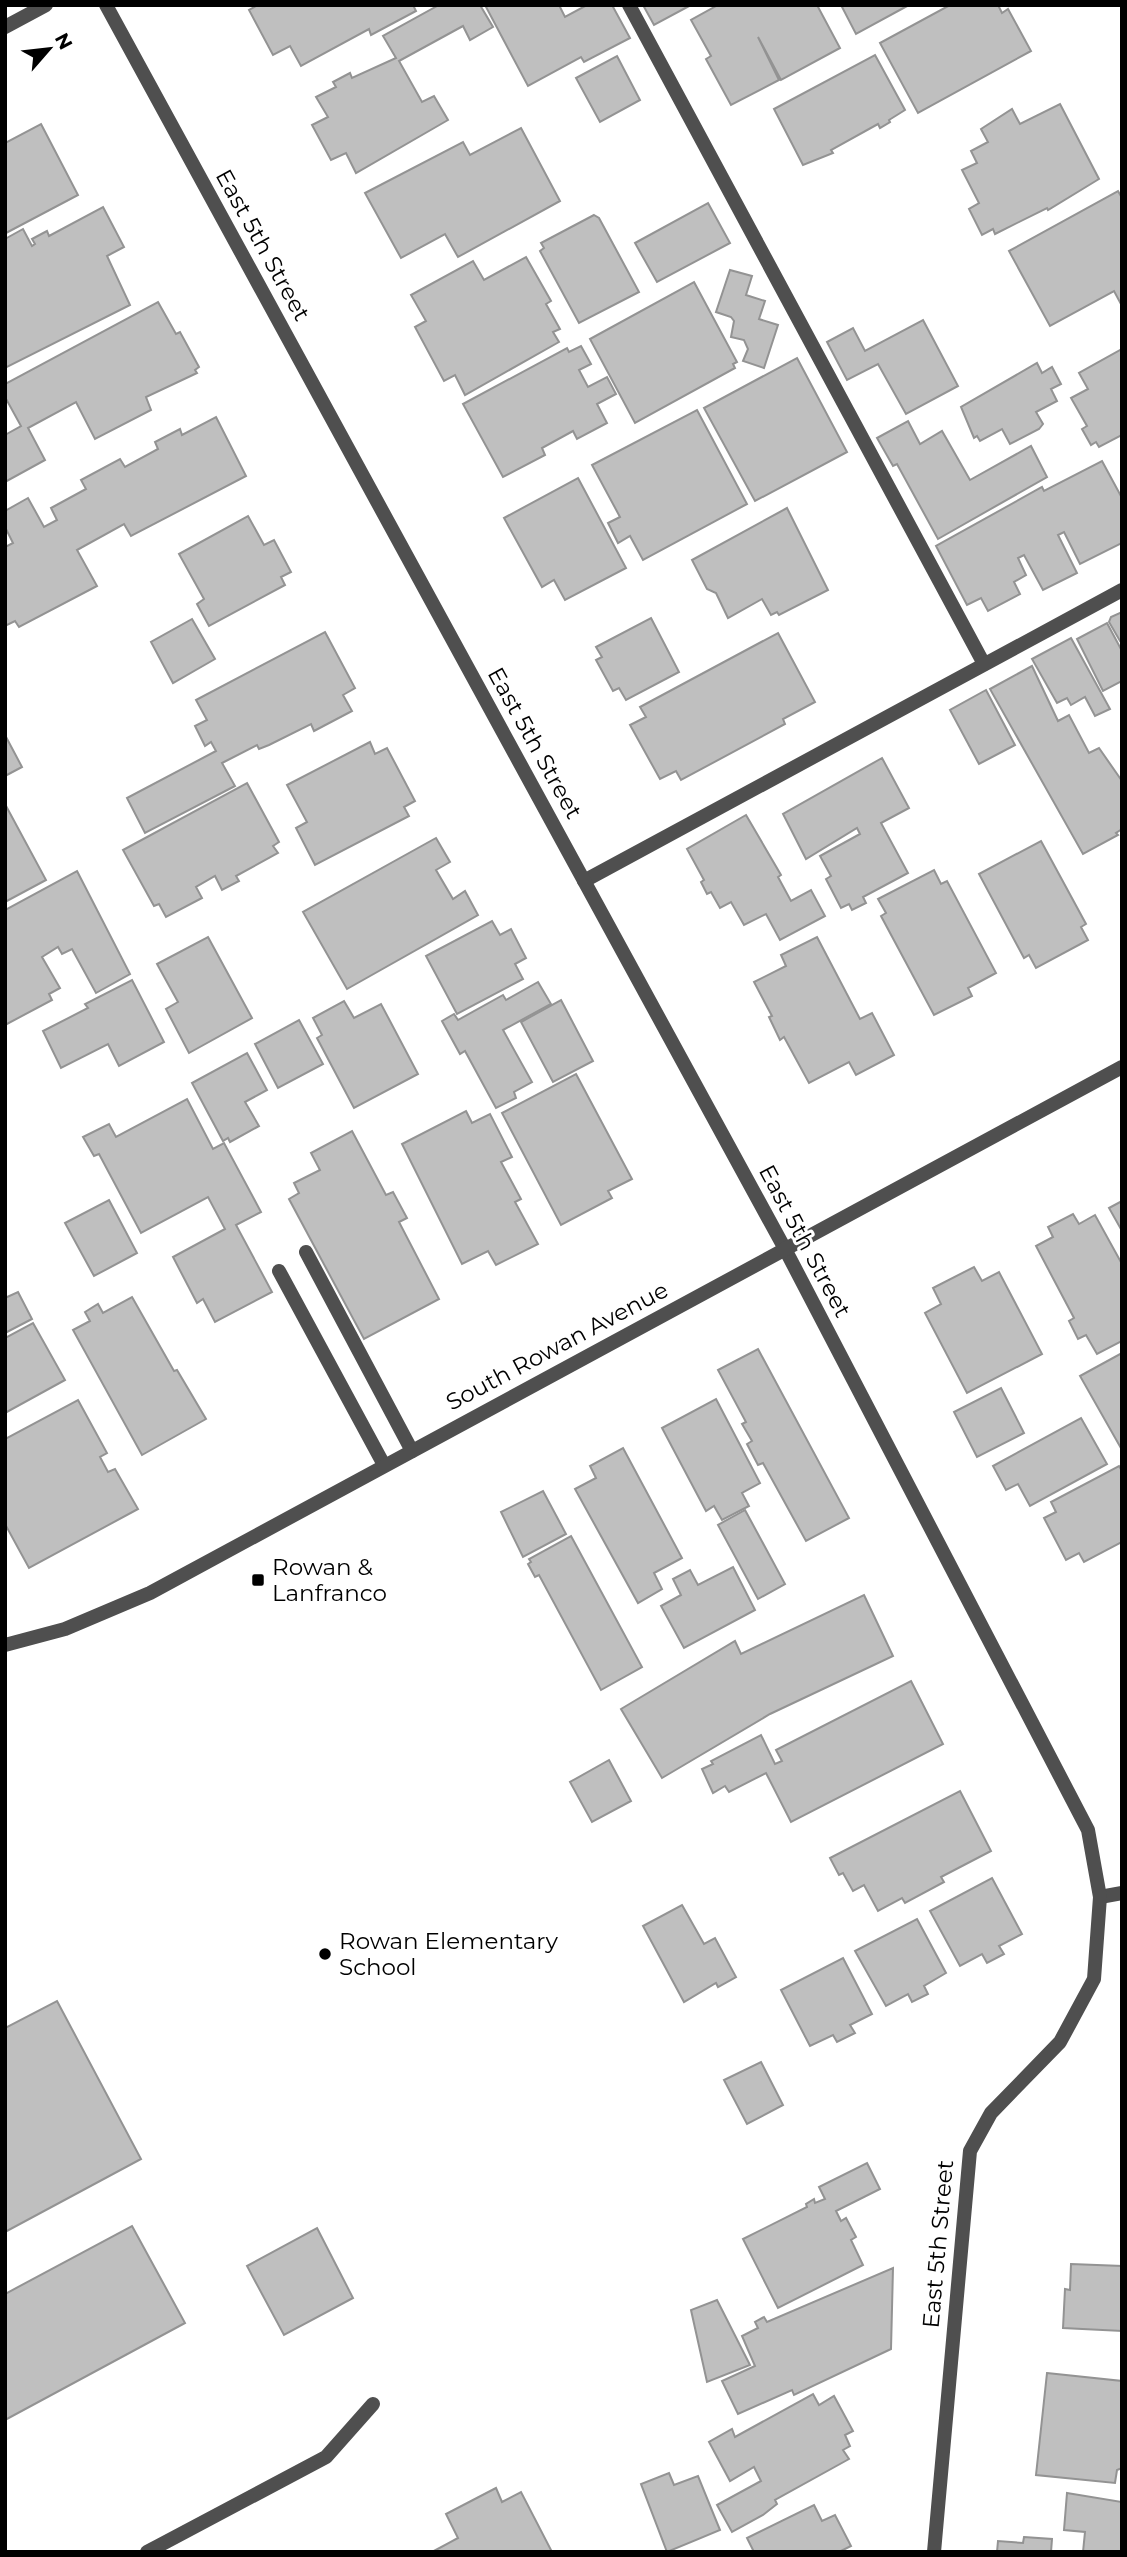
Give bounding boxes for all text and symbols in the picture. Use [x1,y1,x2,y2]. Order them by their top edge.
north arrow [14,14,84,84]
text: N [50,29,77,53]
street label: East 5th Street [210,164,316,326]
street label: East 5th Street [482,662,588,824]
street label: East 5th Street [753,1160,857,1322]
street label: South Rowan Avenue [441,1276,673,1416]
place label: Rowan & Lanfranco [272,1553,387,1607]
marker: Rowan & Lanfranco [250,1572,266,1588]
place label: Rowan Elementary School [339,1927,558,1981]
marker: Rowan Elementary School [317,1946,333,1962]
street label: East 5th Street [917,2159,959,2329]

